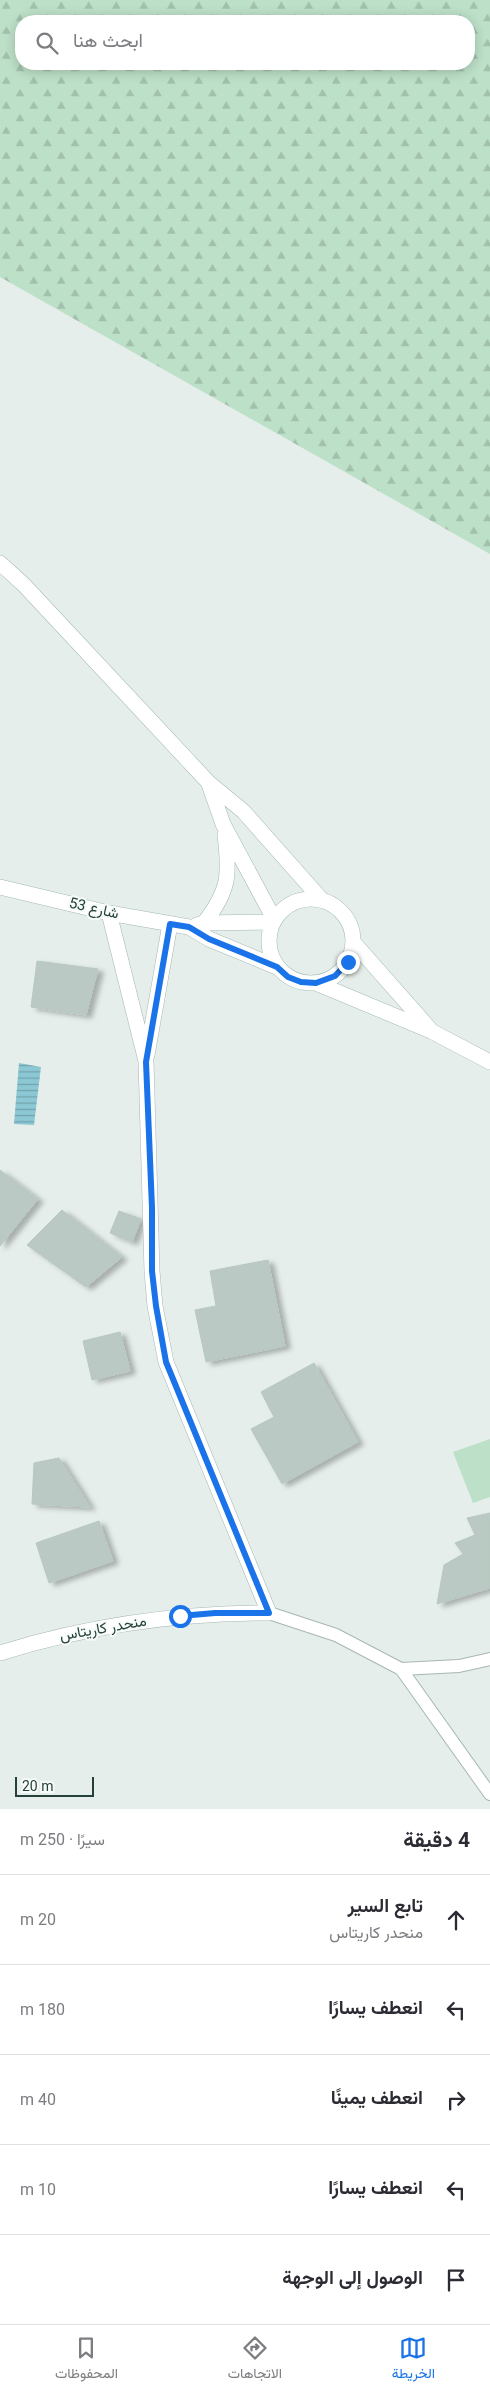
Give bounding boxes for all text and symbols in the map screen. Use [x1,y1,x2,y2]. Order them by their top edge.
search box [15,15,475,70]
icon: search [33,29,61,57]
text: ابحث هنا [73,29,143,52]
street label: شارع 53 [67,894,121,924]
route end [337,951,360,974]
route start [169,1605,192,1628]
street label: منحدر كاريتاس [58,1612,148,1645]
scale bar [15,1774,94,1797]
text: 20 m [22,1778,54,1794]
text: 4 دقيقة [403,1828,470,1852]
text: سيرًا · 250 m [20,1830,105,1849]
text: تابع السير [347,1894,423,1917]
icon: ahead [442,1906,470,1934]
text: 20 m [20,1910,56,1929]
text: منحدر كاريتاس [329,1923,423,1942]
text: انعطف يسارًا [328,1996,423,2019]
icon: left [442,1996,470,2024]
text: 180 m [20,2000,65,2019]
text: انعطف يمينًا [331,2086,423,2109]
icon: right [442,2086,470,2114]
text: 40 m [20,2090,56,2109]
text: انعطف يسارًا [328,2176,423,2199]
icon: left [442,2176,470,2204]
text: 10 m [20,2180,56,2199]
text: الوصول إلى الوجهة [282,2266,423,2289]
icon: arrive [442,2266,470,2294]
tab: المحفوظات [55,2334,118,2386]
tab: الاتجاهات [228,2334,282,2386]
tab: الخريطة [392,2334,435,2386]

